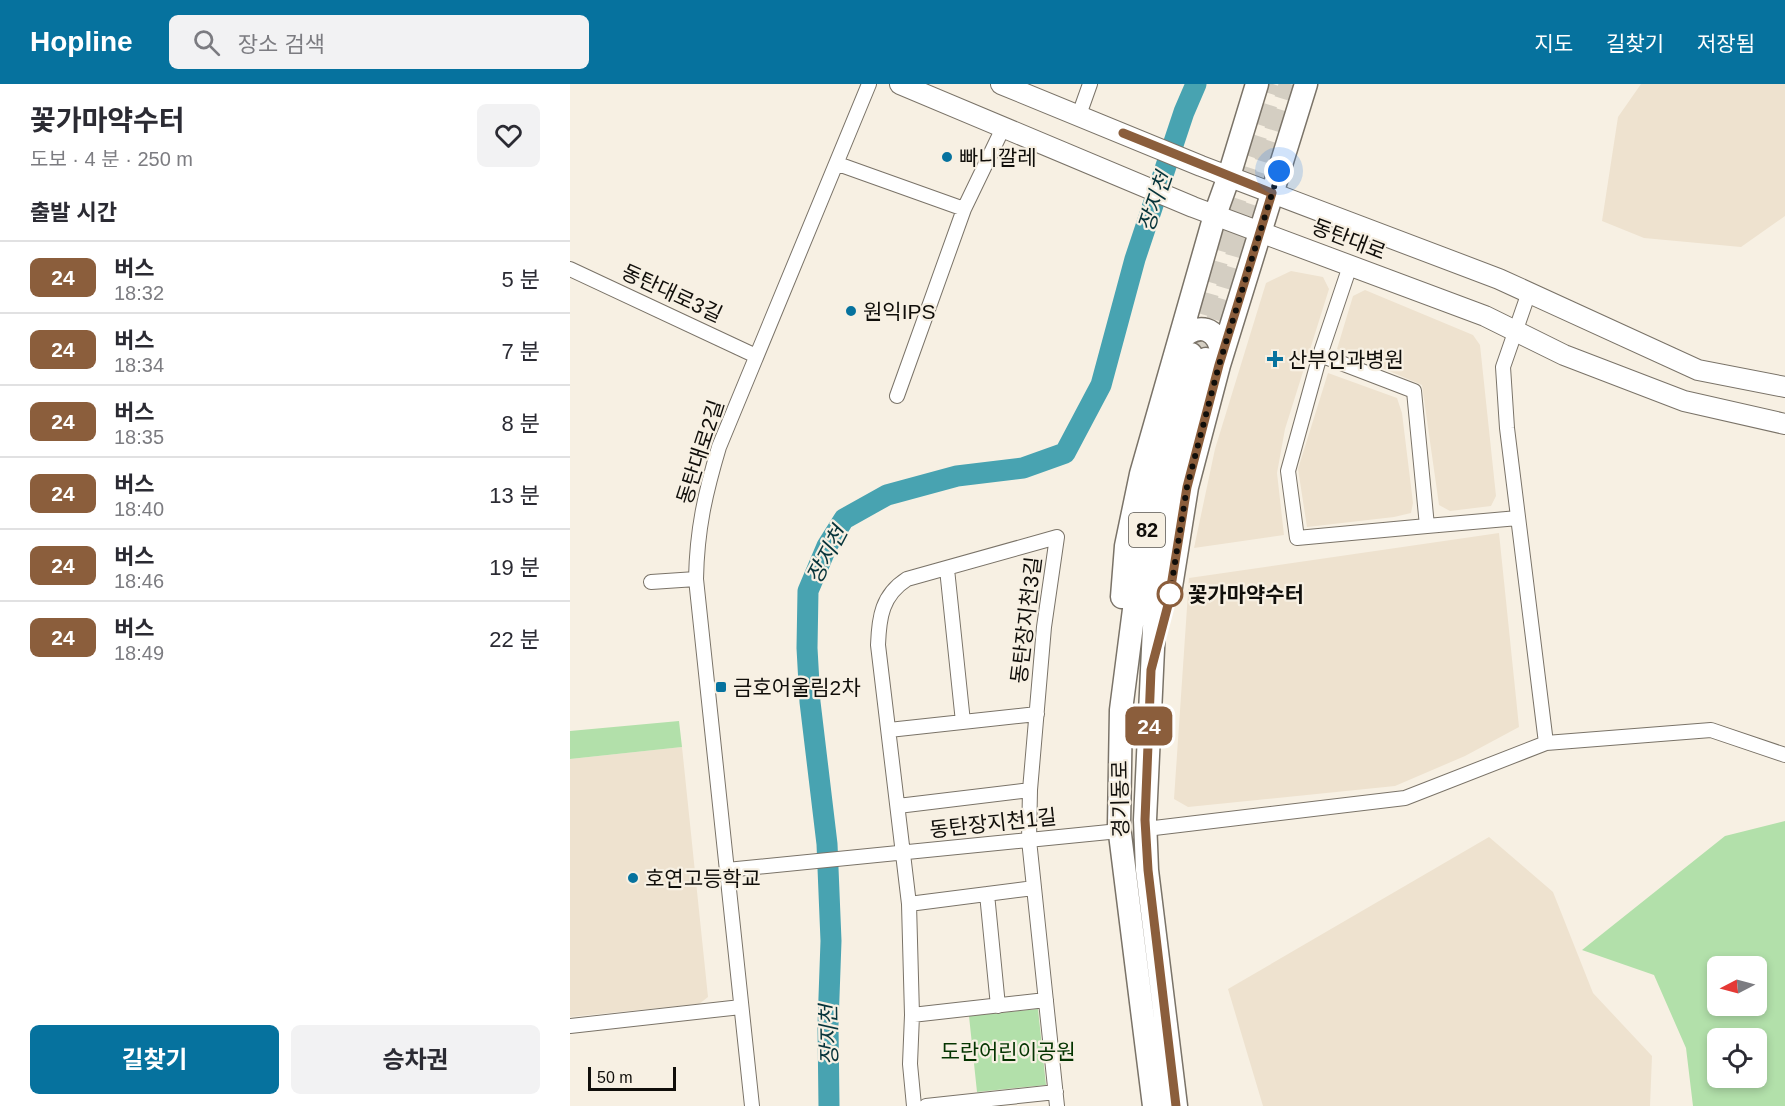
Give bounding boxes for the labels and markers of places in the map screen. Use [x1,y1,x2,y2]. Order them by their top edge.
place label: 빠니깔레 [959,146,1036,169]
marker: 빠니깔레 [940,150,954,164]
place label: 원익IPS [863,300,936,323]
marker: 원익IPS [844,304,858,318]
place label: 산부인과병원 [1288,348,1404,371]
marker: 산부인과병원 [1266,350,1284,368]
marker: 꽃가마약수터 [1157,581,1183,607]
place label: 꽃가마약수터 [1188,583,1304,606]
place label: 금호어울림2차 [733,676,861,699]
marker: 금호어울림2차 [714,680,728,694]
place label: 호연고등학교 [645,867,761,890]
marker: 호연고등학교 [626,871,640,885]

